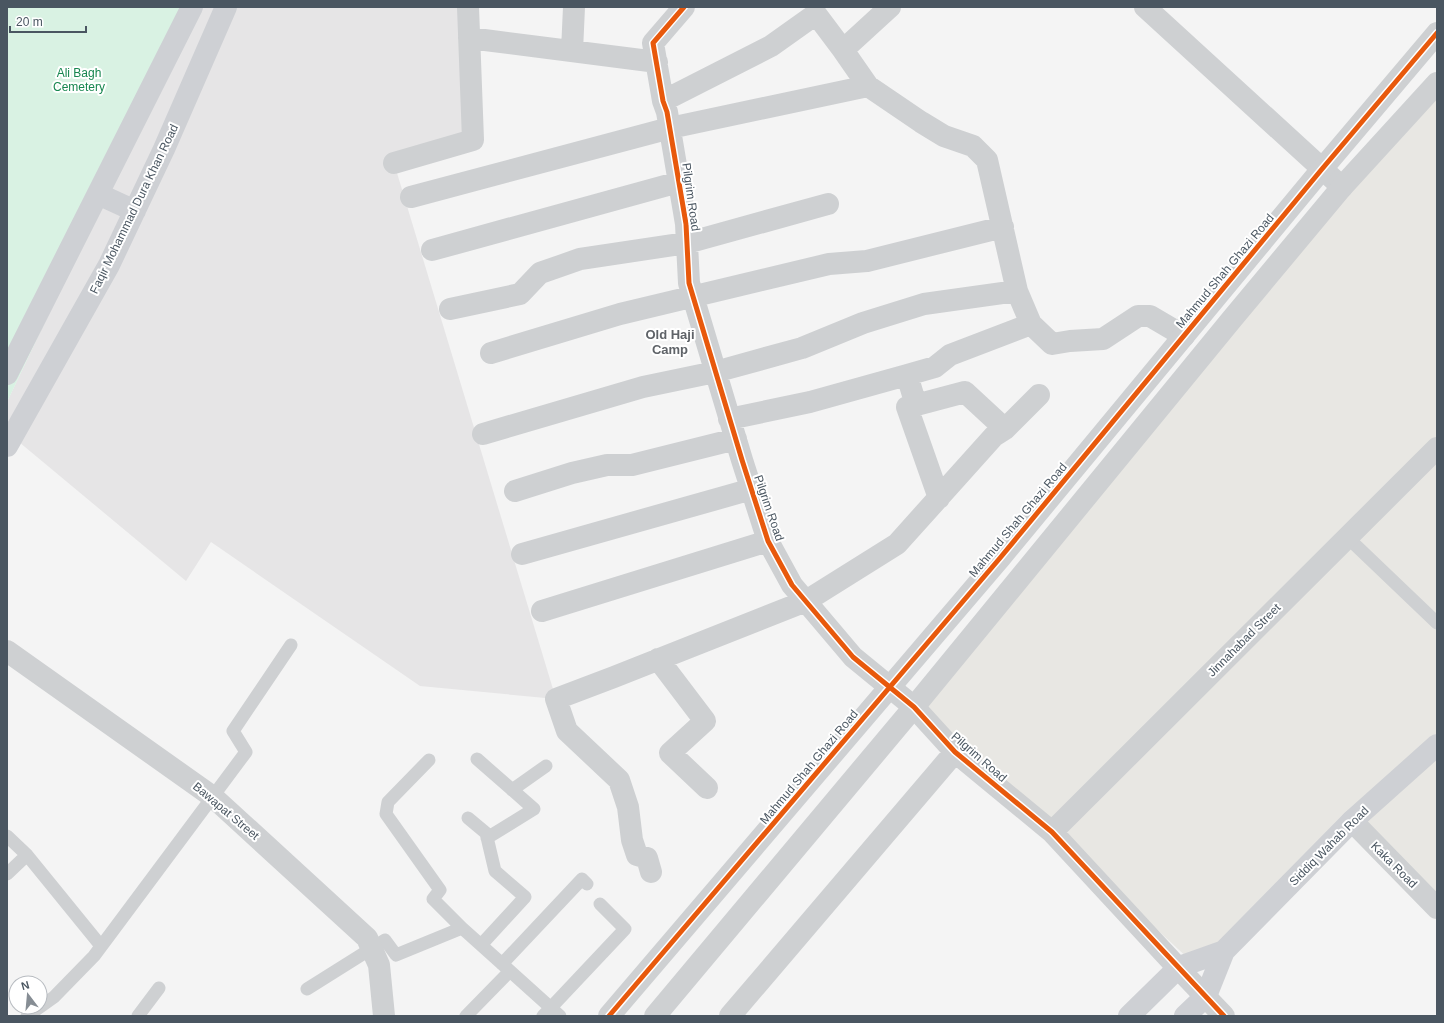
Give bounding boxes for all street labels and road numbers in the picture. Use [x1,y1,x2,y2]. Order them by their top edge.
street label: Faqir Mohammad Dura Khan Road [87,122,181,296]
street label: Pilgrim Road [679,162,703,232]
street label: Mahmud Shah Ghazi Road [1173,211,1277,331]
street label: Mahmud Shah Ghazi Road [966,460,1070,580]
street label: Pilgrim Road [751,473,787,543]
street label: Jinnahabad Street [1205,600,1284,679]
street label: Mahmud Shah Ghazi Road [757,707,861,827]
street label: Pilgrim Road [948,729,1010,785]
street label: Bawapat Street [190,779,262,843]
street label: Siddiq Wahab Road [1286,803,1372,889]
street label: Kaka Road [1368,839,1420,891]

